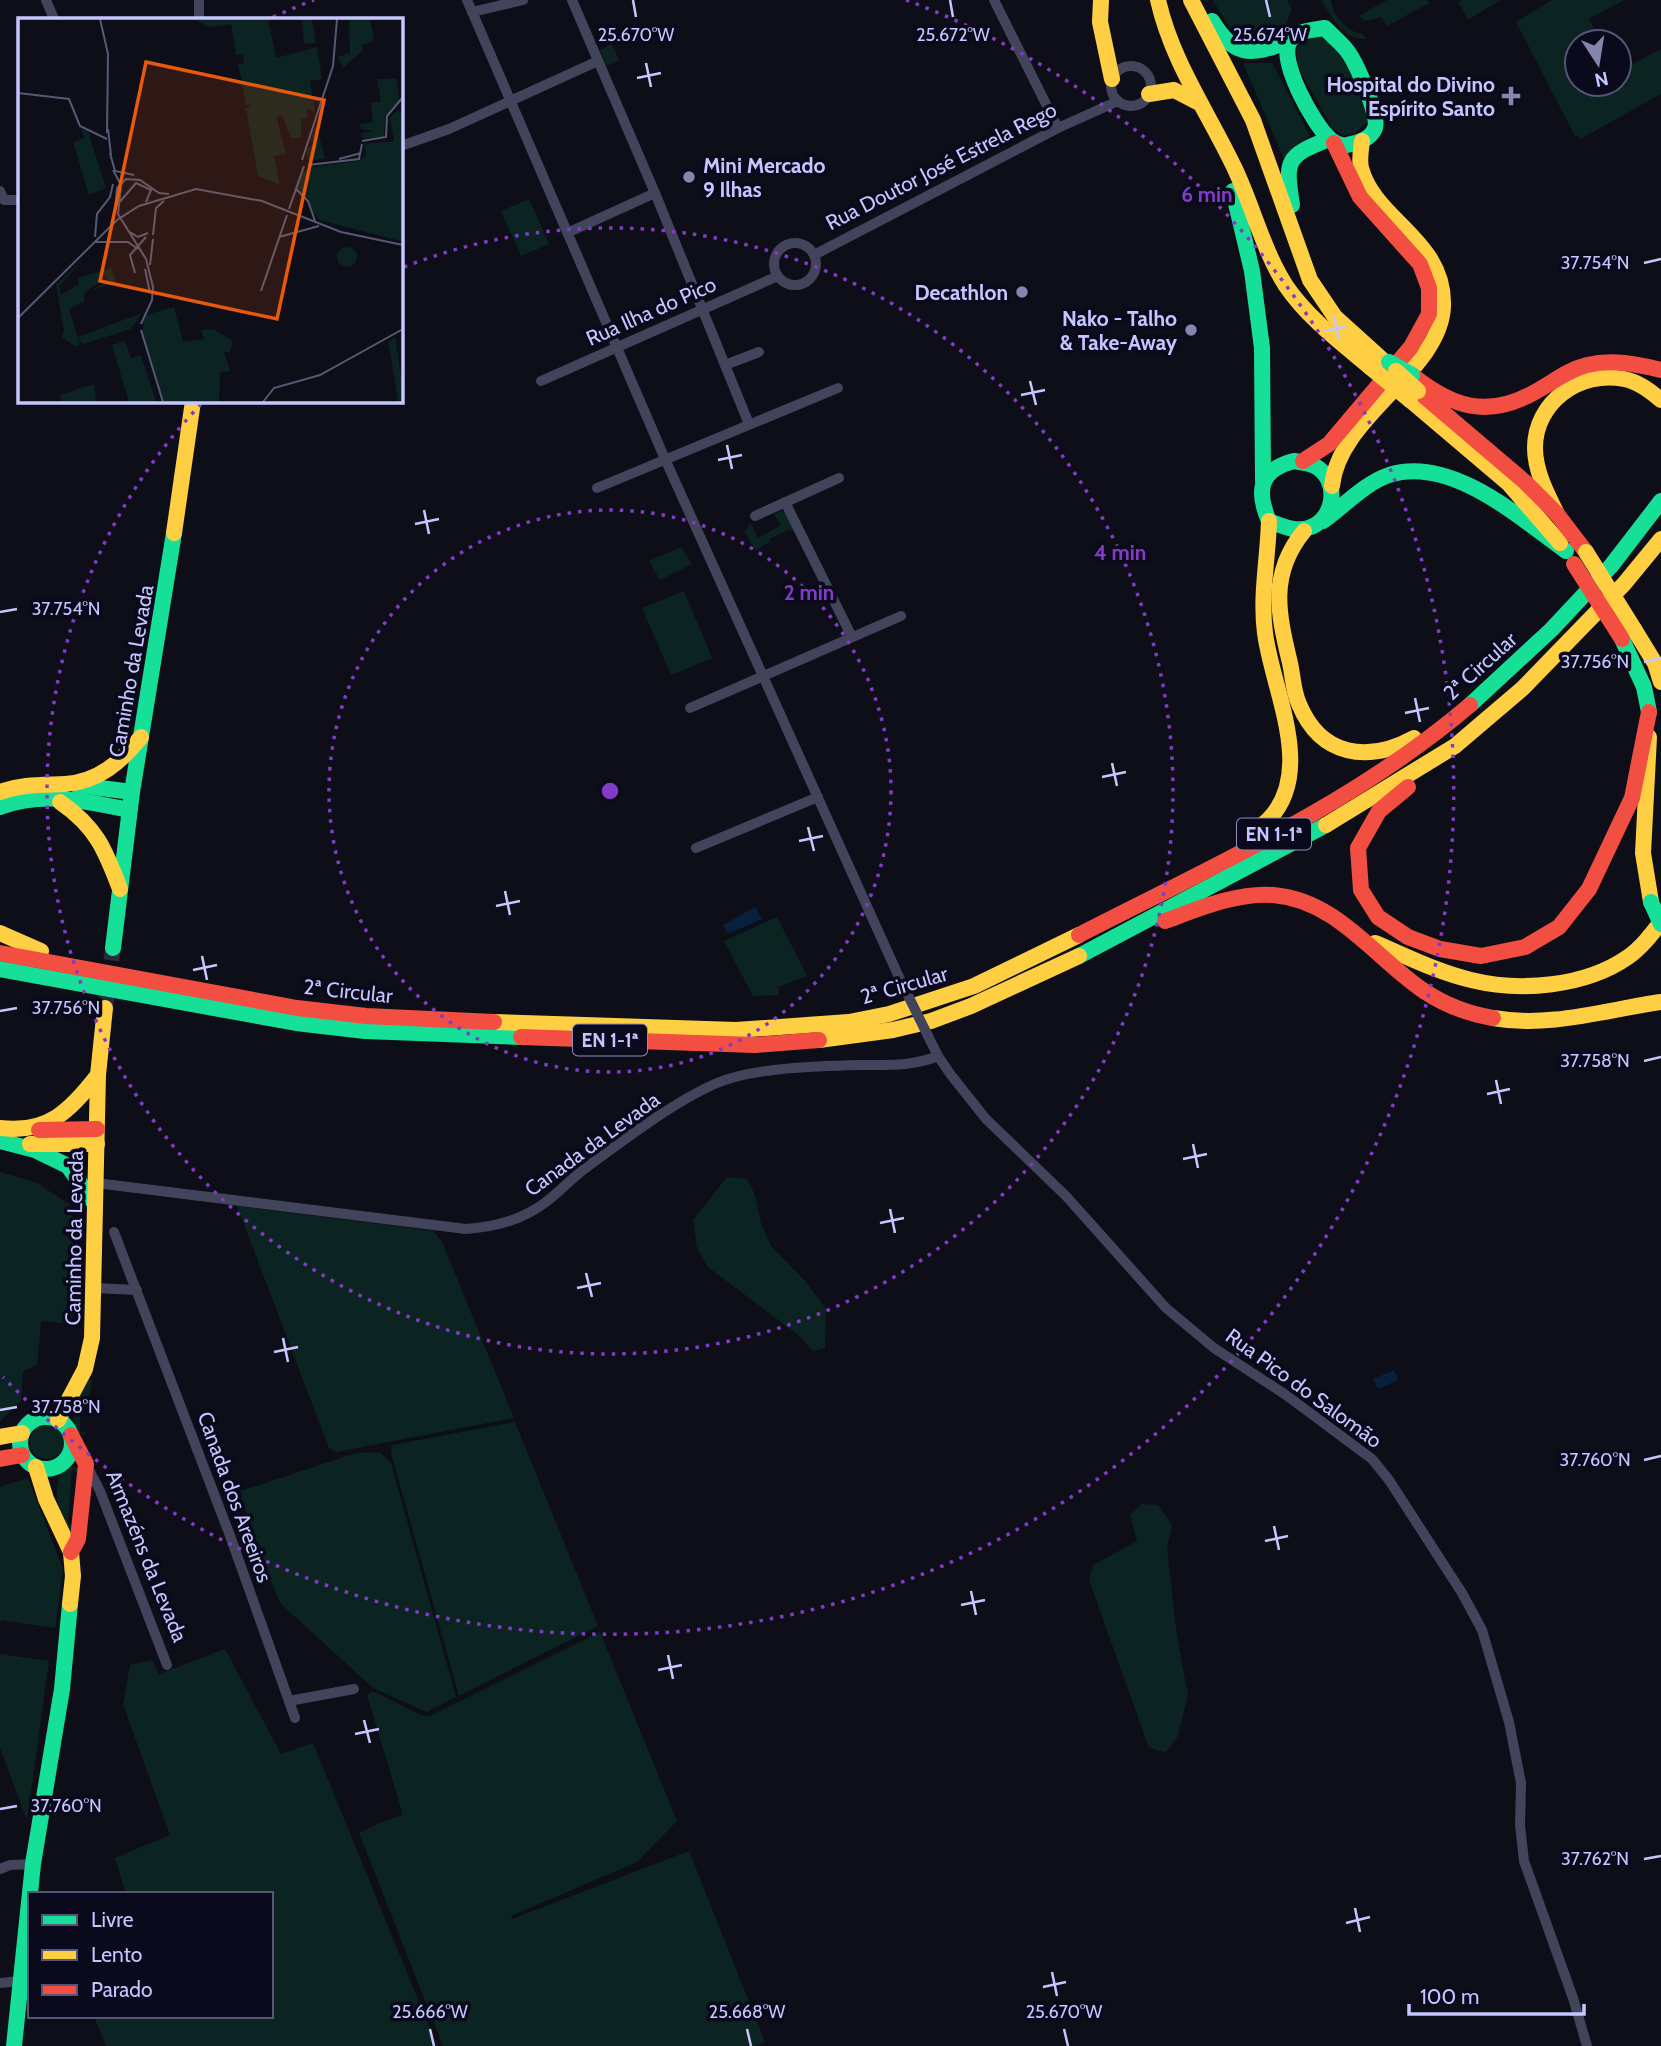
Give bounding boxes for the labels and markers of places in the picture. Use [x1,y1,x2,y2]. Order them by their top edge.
place label: Hospital do Divino Espírito Santo [1326,72,1495,121]
marker: Hospital do Divino Espírito Santo [1501,86,1521,106]
place label: Mini Mercado 9 Ilhas [703,153,825,202]
marker: Mini Mercado 9 Ilhas [681,169,697,185]
place label: Decathlon [915,280,1008,305]
marker: Decathlon [1014,284,1030,300]
place label: Nako - Talho & Take-Away [1060,306,1178,355]
marker: Nako - Talho & Take-Away [1183,322,1199,338]
centre of rings [598,779,622,803]

